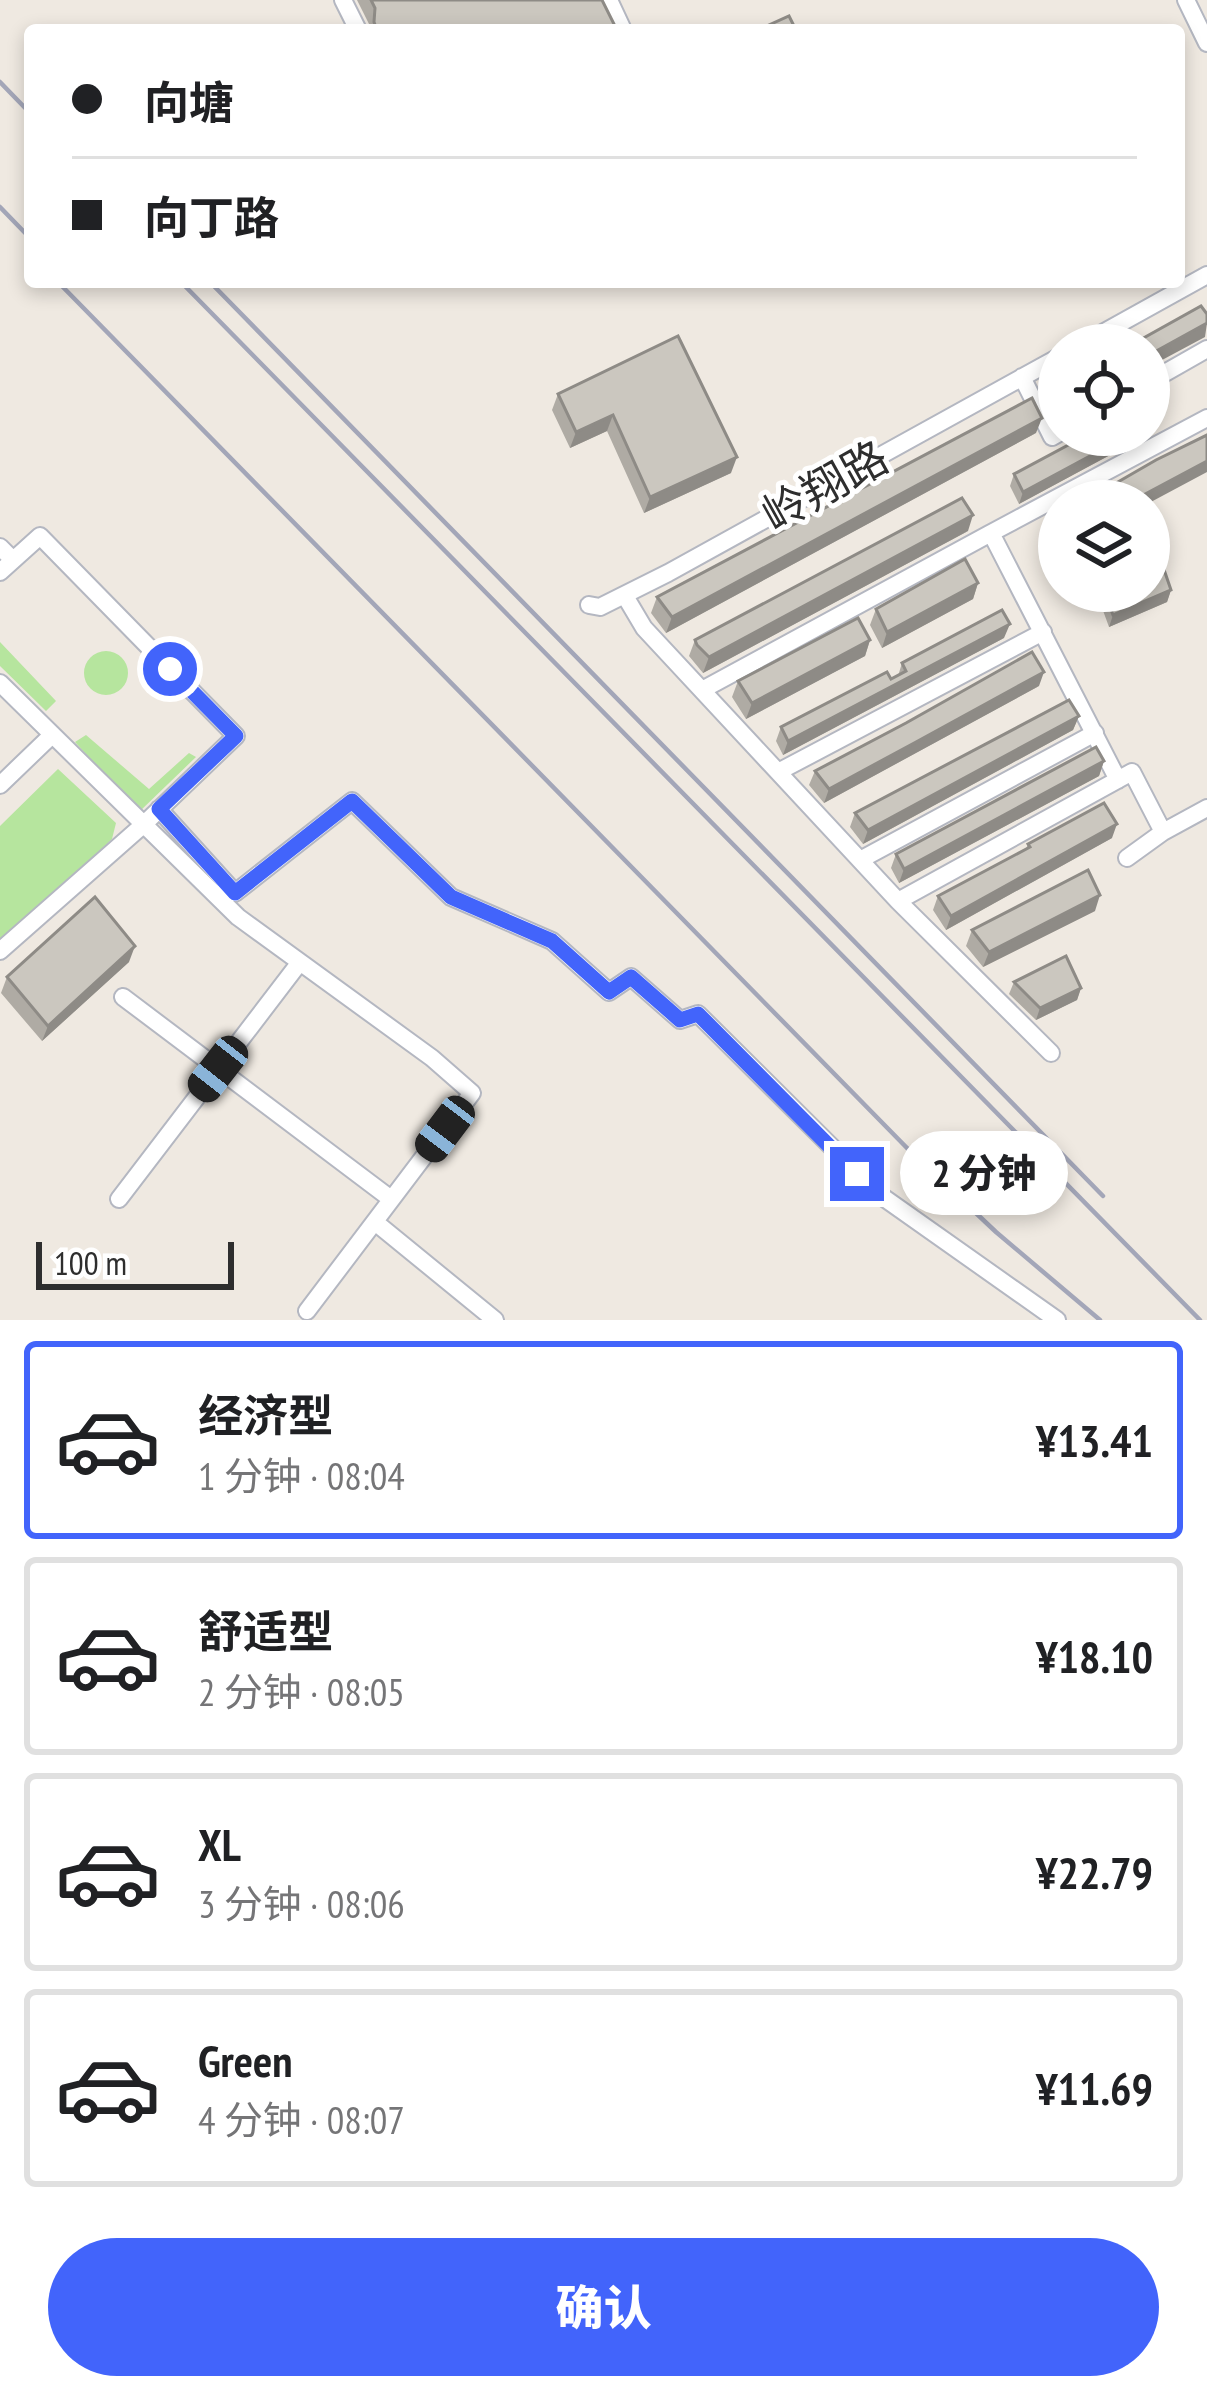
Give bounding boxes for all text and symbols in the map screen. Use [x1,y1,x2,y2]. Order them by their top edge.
text: 向塘 [144,73,234,131]
text: 向丁路 [144,188,279,246]
map controls [1038,324,1170,612]
button: locate [1038,324,1170,456]
street label: 岭翔路 [751,427,898,543]
button: layers [1038,480,1170,612]
route start [143,642,197,696]
car [182,1030,254,1108]
car [409,1089,481,1169]
callout: 2 分钟 [899,1132,1067,1216]
route end [830,1147,884,1201]
text: 2 分钟 [932,1147,1036,1198]
scale bar [36,1236,234,1289]
text: 100 m [54,1241,127,1284]
icon: car [54,1386,162,1494]
text: 经济型 [198,1386,333,1444]
text: ¥13.41 [1036,1411,1153,1469]
text: 1 分钟 · 08:04 [198,1450,405,1501]
icon: car [54,1602,162,1710]
text: 舒适型 [198,1602,333,1660]
text: ¥18.10 [1036,1627,1153,1685]
text: 2 分钟 · 08:05 [198,1666,405,1717]
text: XL [198,1815,241,1873]
icon: car [54,1818,162,1926]
text: ¥22.79 [1036,1843,1153,1901]
text: 3 分钟 · 08:06 [198,1878,405,1929]
text: Green [198,2031,293,2089]
icon: car [54,2034,162,2142]
text: ¥11.69 [1036,2059,1153,2117]
text: 4 分钟 · 08:07 [198,2094,405,2145]
button: 确认 [48,2238,1159,2376]

